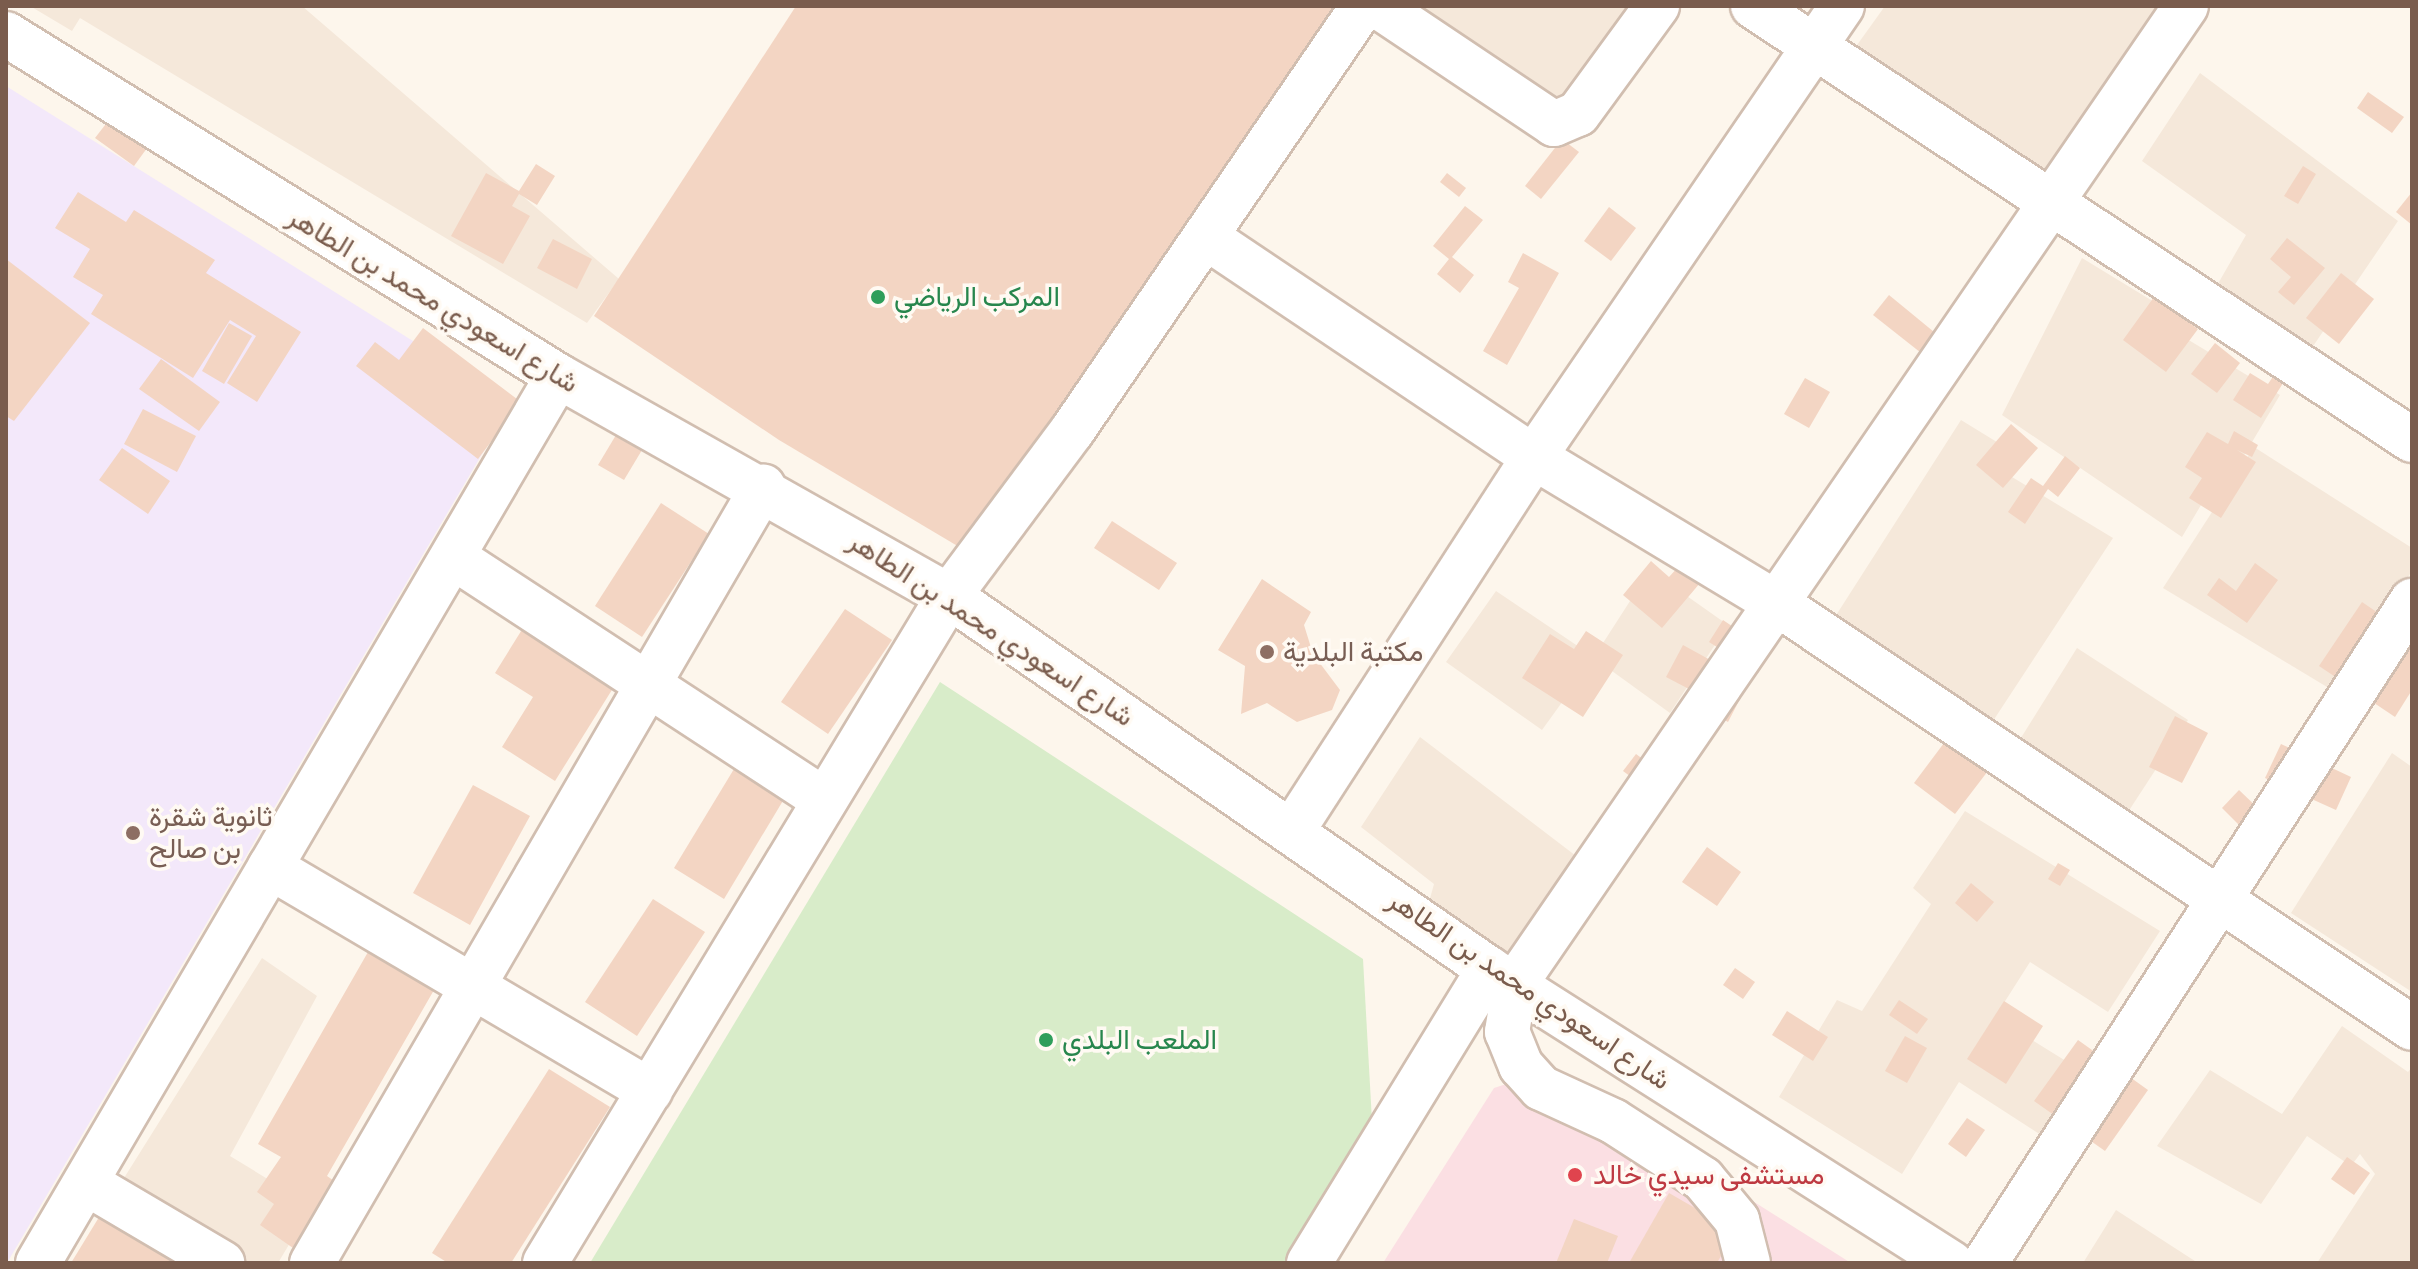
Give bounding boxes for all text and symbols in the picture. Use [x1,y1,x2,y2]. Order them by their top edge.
street label: شارع اسعودي محمد بن الطاهر [281,200,585,400]
place label: المركب الرياضي [894,280,1060,314]
marker: المركب الرياضي [869,288,887,306]
street label: شارع اسعودي محمد بن الطاهر [842,524,1140,734]
place label: مكتبة البلدية [1283,635,1423,669]
marker: مكتبة البلدية [1258,643,1276,661]
place label: ثانوية شقرة بن صالح [149,800,273,866]
marker: ثانوية شقرة بن صالح [124,824,142,842]
street label: شارع اسعودي محمد بن الطاهر [1381,883,1677,1097]
place label: الملعب البلدي [1062,1023,1217,1057]
marker: الملعب البلدي [1037,1031,1055,1049]
place label: مستشفى سيدي خالد [1593,1158,1824,1192]
marker: مستشفى سيدي خالد [1564,1164,1586,1186]

